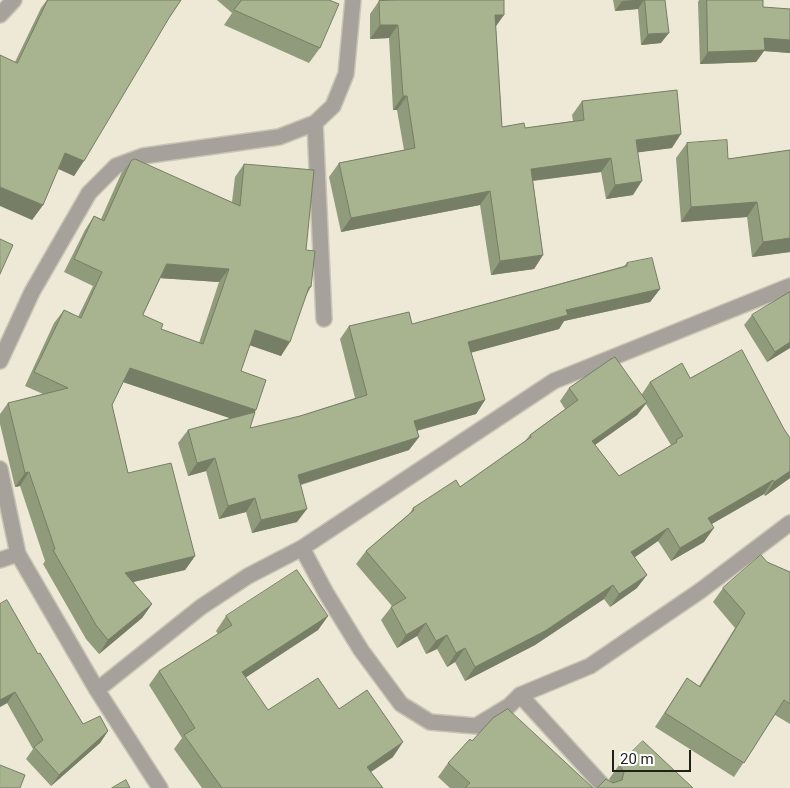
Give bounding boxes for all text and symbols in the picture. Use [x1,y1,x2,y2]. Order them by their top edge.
scale bar [615,740,694,772]
text: 20 m [620,750,654,768]

